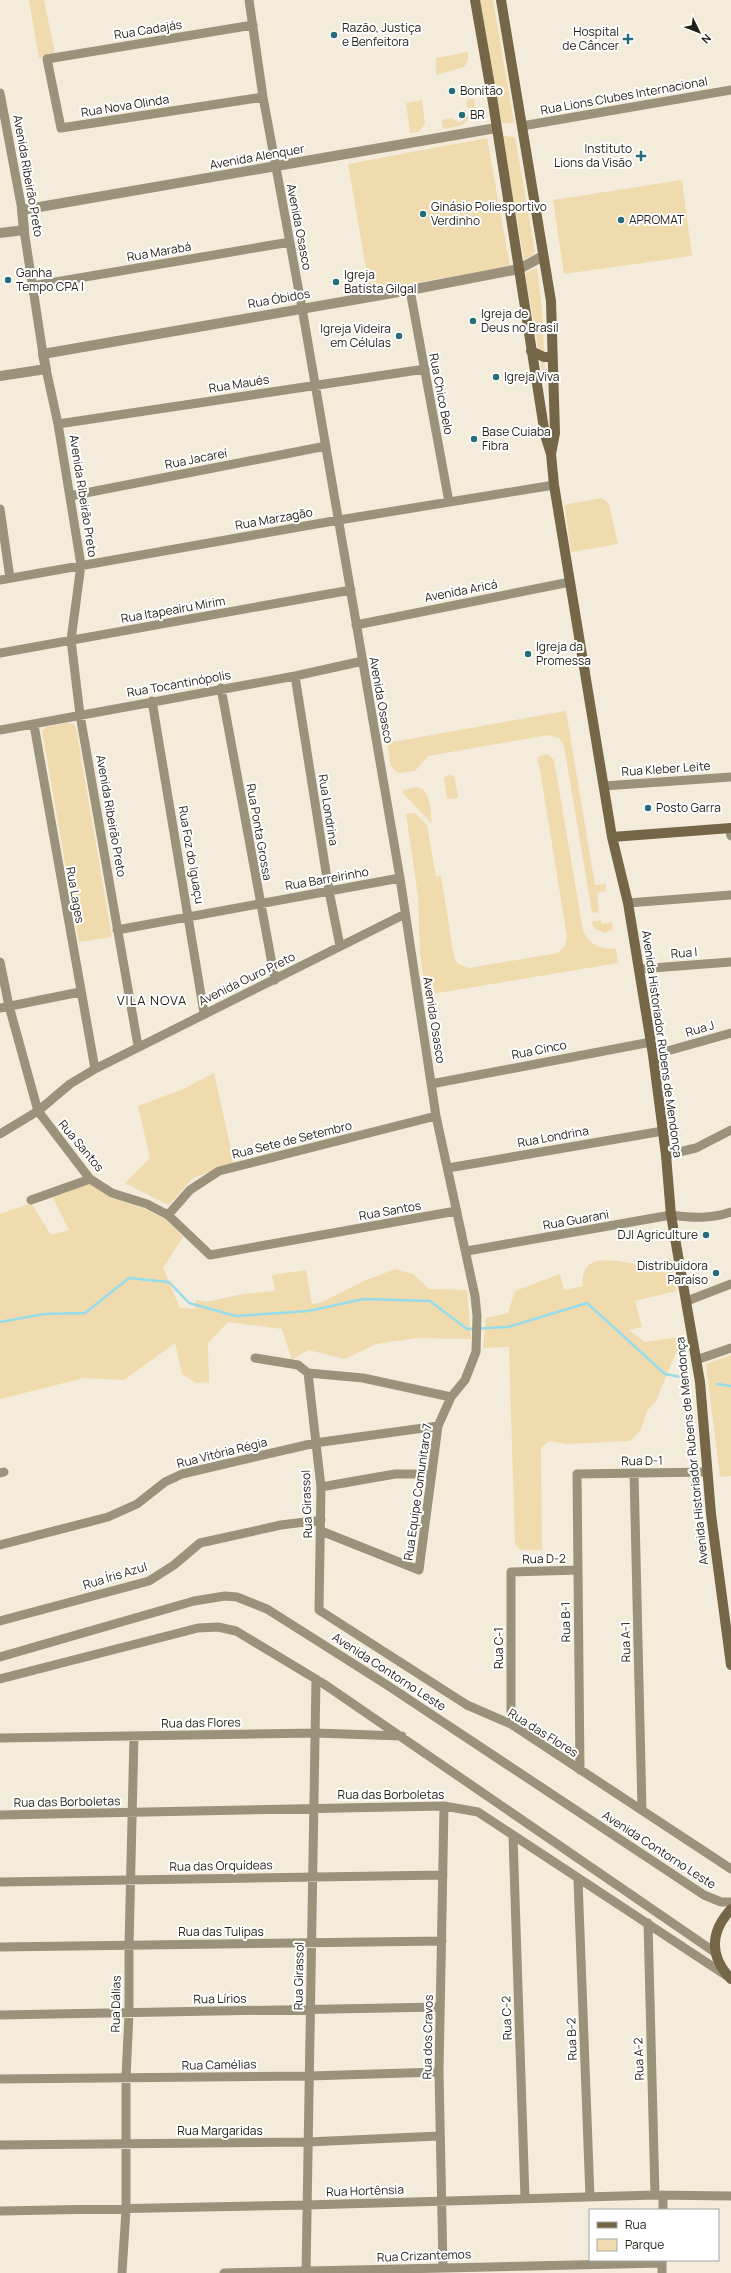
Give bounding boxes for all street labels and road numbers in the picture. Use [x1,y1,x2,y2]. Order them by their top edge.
street label: Rua Cadajás [113,16,183,43]
street label: Rua Lions Clubes Internacional [539,72,709,119]
street label: Rua Nova Olinda [80,90,170,121]
street label: Avenida Ribeirão Preto [9,114,48,238]
street label: Avenida Alenquer [208,140,306,173]
street label: Avenida Osasco [283,182,316,271]
street label: Rua Marabá [125,237,192,266]
street label: Rua Óbidos [247,285,311,312]
street label: Rua Chico Belo [425,352,458,436]
street label: Rua Maués [207,370,270,397]
street label: Avenida Ribeirão Preto [65,434,102,558]
street label: Rua Jacareí [163,444,229,473]
street label: Rua Marzagão [234,503,314,534]
street label: Avenida Aricá [423,575,499,606]
street label: Rua Itapeairu Mirim [119,592,226,627]
street label: Avenida Osasco [366,655,397,744]
street label: Rua Tocantinópolis [126,666,232,701]
street label: Avenida Ribeirão Preto [92,754,131,878]
street label: Rua Kleber Leite [621,757,711,780]
street label: Rua Londrina [314,773,343,847]
street label: Rua Ponta Grossa [243,782,276,882]
street label: Rua Foz do Iguaçu [174,805,208,905]
street label: Rua Barreirinho [284,863,370,894]
street label: Rua Lages [62,865,89,924]
street label: Avenida Historiador Rubens de Mendonça [638,929,687,1159]
street label: Rua I [670,943,698,962]
street label: Avenida Ouro Preto [196,948,298,1009]
street label: Avenida Osasco [419,975,450,1064]
street label: Rua J [683,1016,716,1041]
street label: Rua Cinco [510,1036,568,1063]
street label: Rua Santos [55,1116,108,1175]
street label: Rua Sete de Setembro [230,1116,354,1163]
street label: Rua Londrina [516,1122,590,1151]
street label: Rua Santos [357,1197,422,1224]
street label: Rua Guarani [542,1205,610,1234]
street label: Avenida Historiador Rubens de Mendonça [671,1336,712,1566]
street label: Rua Equipe Comunitaro 7 [399,1422,436,1562]
street label: Rua Vitória Régia [175,1433,269,1472]
street label: Rua D-1 [621,1452,663,1469]
street label: Rua Girassol [297,1470,316,1538]
street label: Rua D-2 [522,1550,566,1567]
street label: Rua Íris Azul [81,1558,149,1593]
street label: Rua B-1 [557,1601,574,1643]
street label: Rua A-1 [617,1622,634,1662]
street label: Rua C-1 [490,1627,507,1669]
street label: Avenida Contorno Leste [329,1628,449,1715]
street label: Rua das Flores [505,1704,582,1761]
street label: Rua das Flores [161,1713,241,1732]
street label: Rua das Borboletas [338,1786,444,1803]
street label: Rua das Borboletas [13,1792,121,1811]
street label: Avenida Contorno Leste [599,1806,719,1893]
street label: Rua das Orquídeas [169,1856,273,1875]
street label: Rua das Tulipas [178,1923,264,1940]
street label: Rua Girassol [289,1942,308,2010]
street label: Rua Dálias [107,1975,124,2033]
street label: Rua Lírios [193,1990,247,2007]
street label: Rua dos Cravos [418,1994,437,2080]
street label: Rua C-2 [497,1995,516,2040]
street label: Rua B-2 [562,2017,581,2061]
street label: Rua A-2 [629,2037,648,2081]
street label: Rua Camélias [181,2055,257,2074]
street label: Rua Margaridas [177,2122,263,2139]
street label: Rua Hortênsia [326,2181,404,2200]
street label: Rua Crizantemos [377,2245,471,2266]

